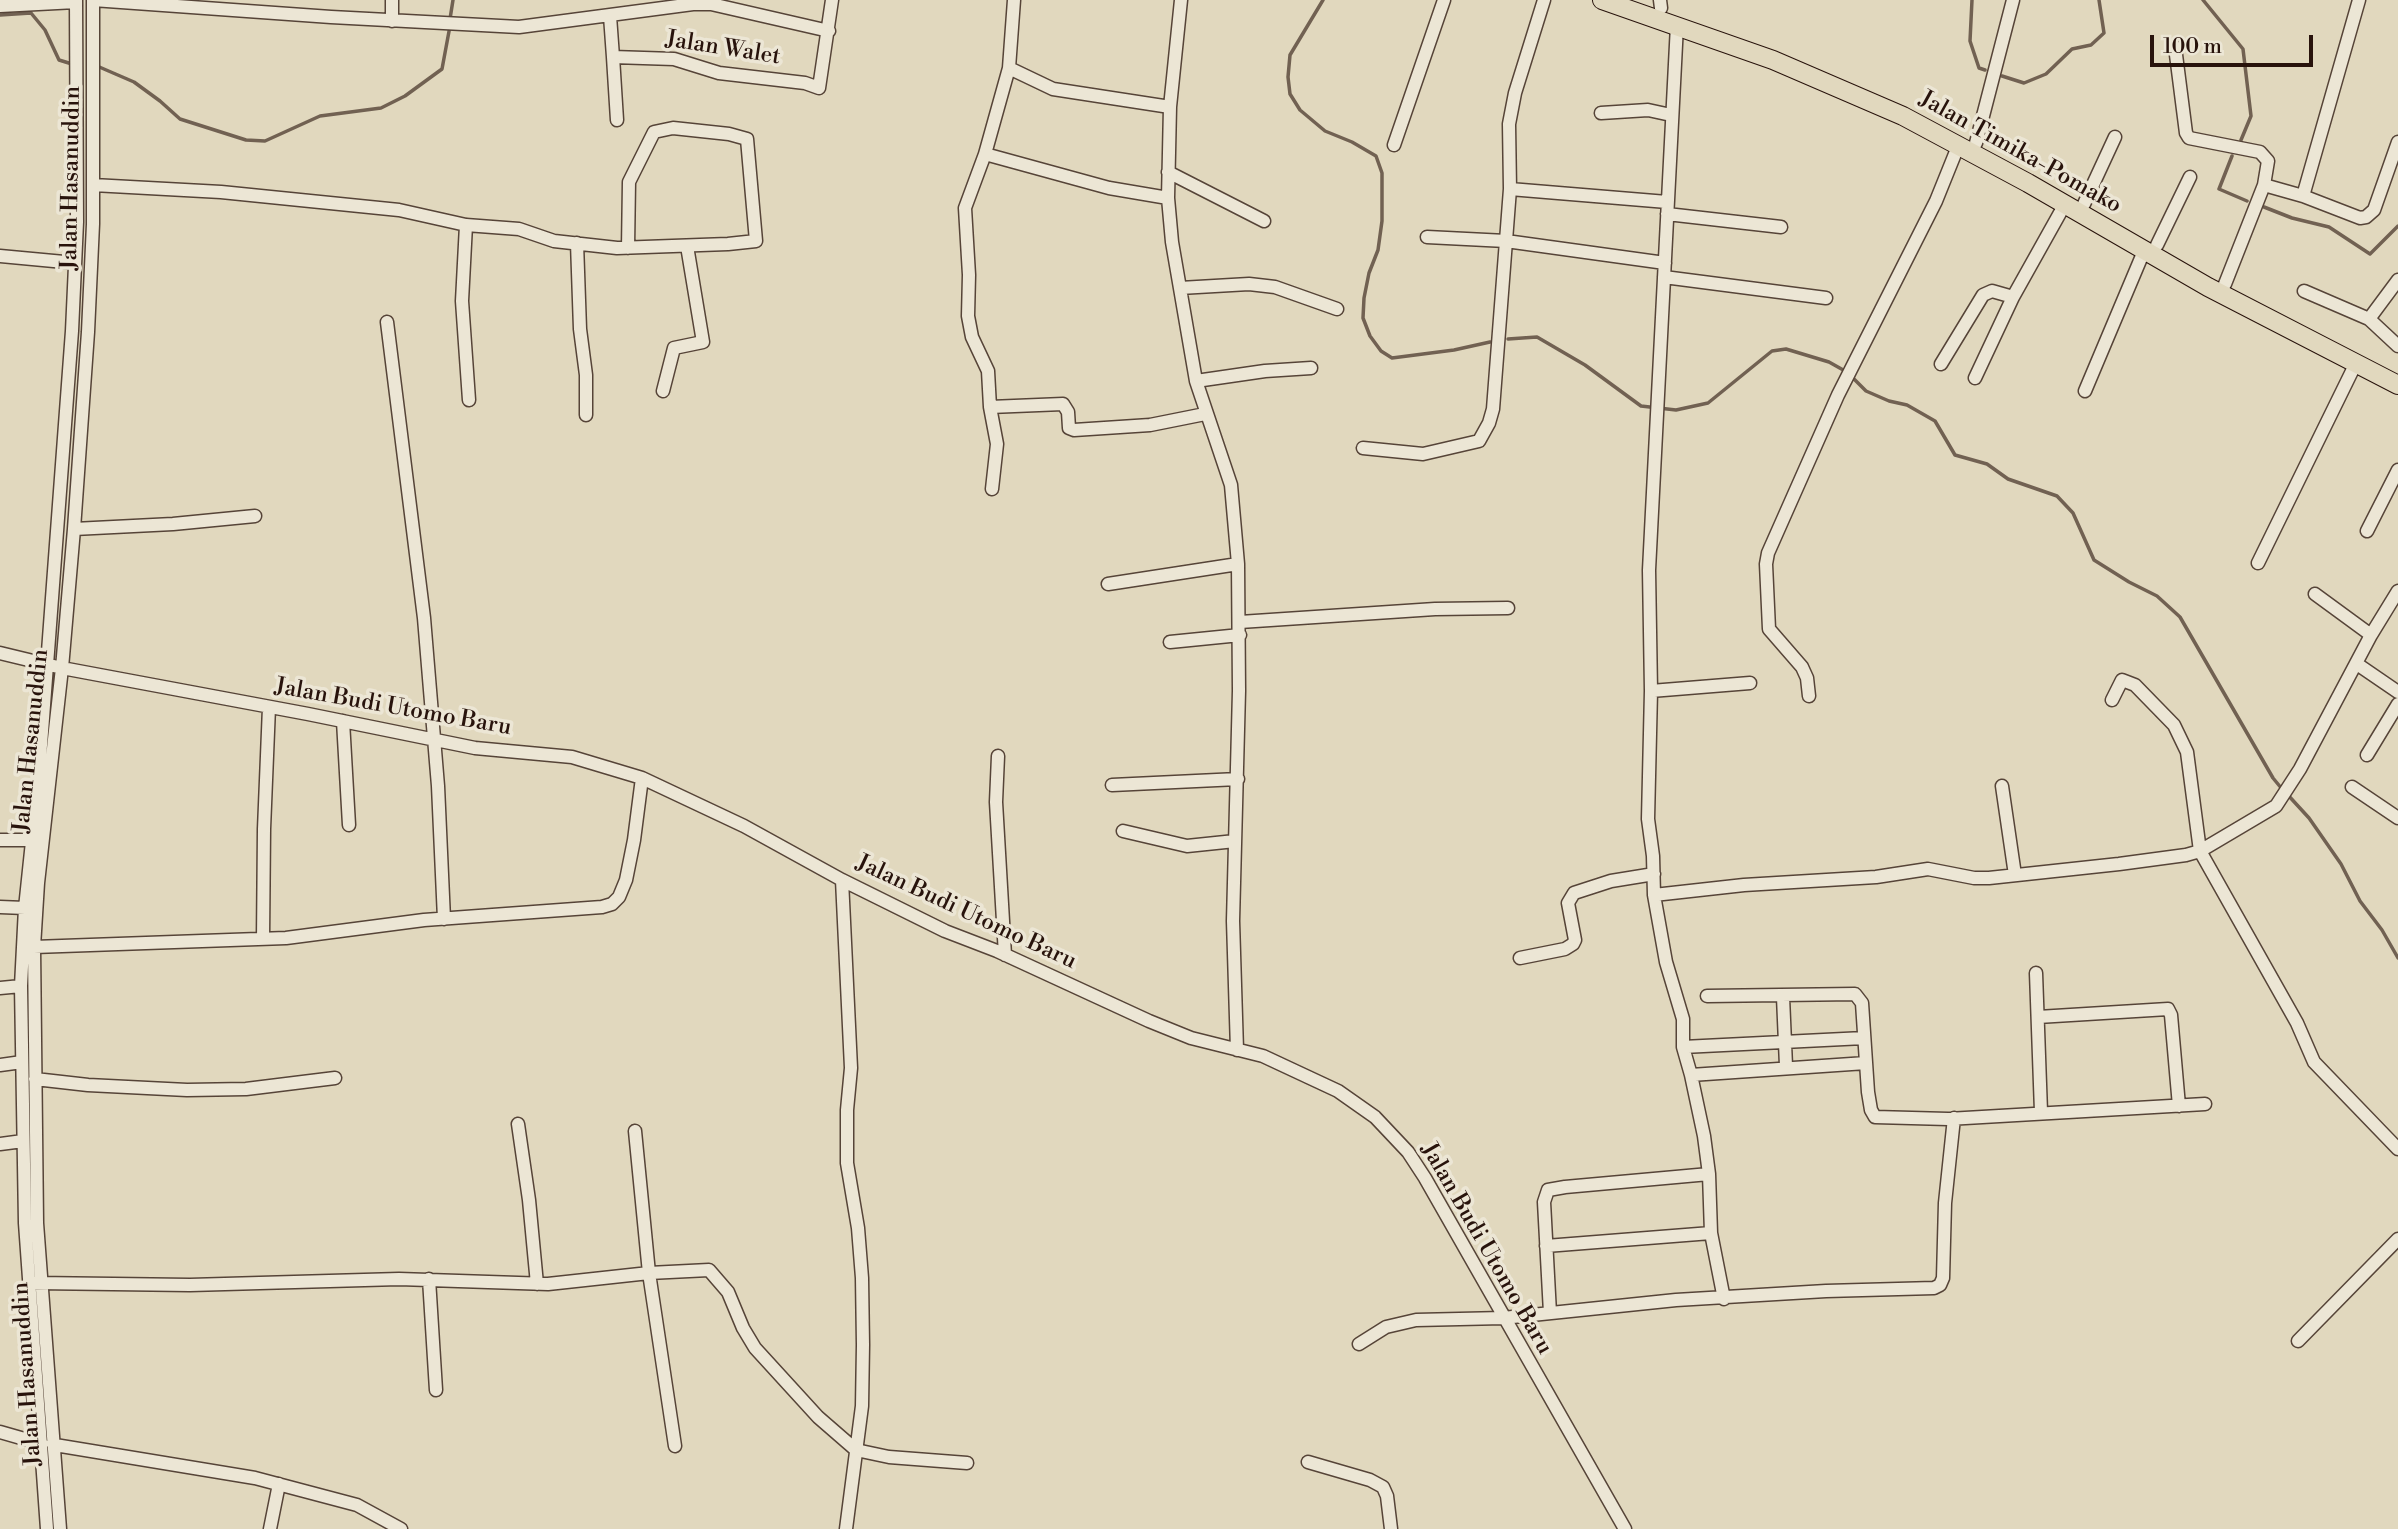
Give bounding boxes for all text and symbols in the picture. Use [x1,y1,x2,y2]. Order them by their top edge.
scale bar [2153,21,2316,65]
street label: Jalan Walet [664,26,782,72]
text: 100 m [2163,34,2222,60]
street label: Jalan Hasanuddin [57,86,87,270]
street label: Jalan Timika-Pomako [1914,86,2126,220]
street label: Jalan Hasanuddin [9,648,55,834]
street label: Jalan Budi Utomo Baru [273,674,513,742]
street label: Jalan Budi Utomo Baru [852,850,1080,976]
street label: Jalan Budi Utomo Baru [1414,1138,1558,1360]
street label: Jalan Hasanuddin [8,1281,48,1467]

